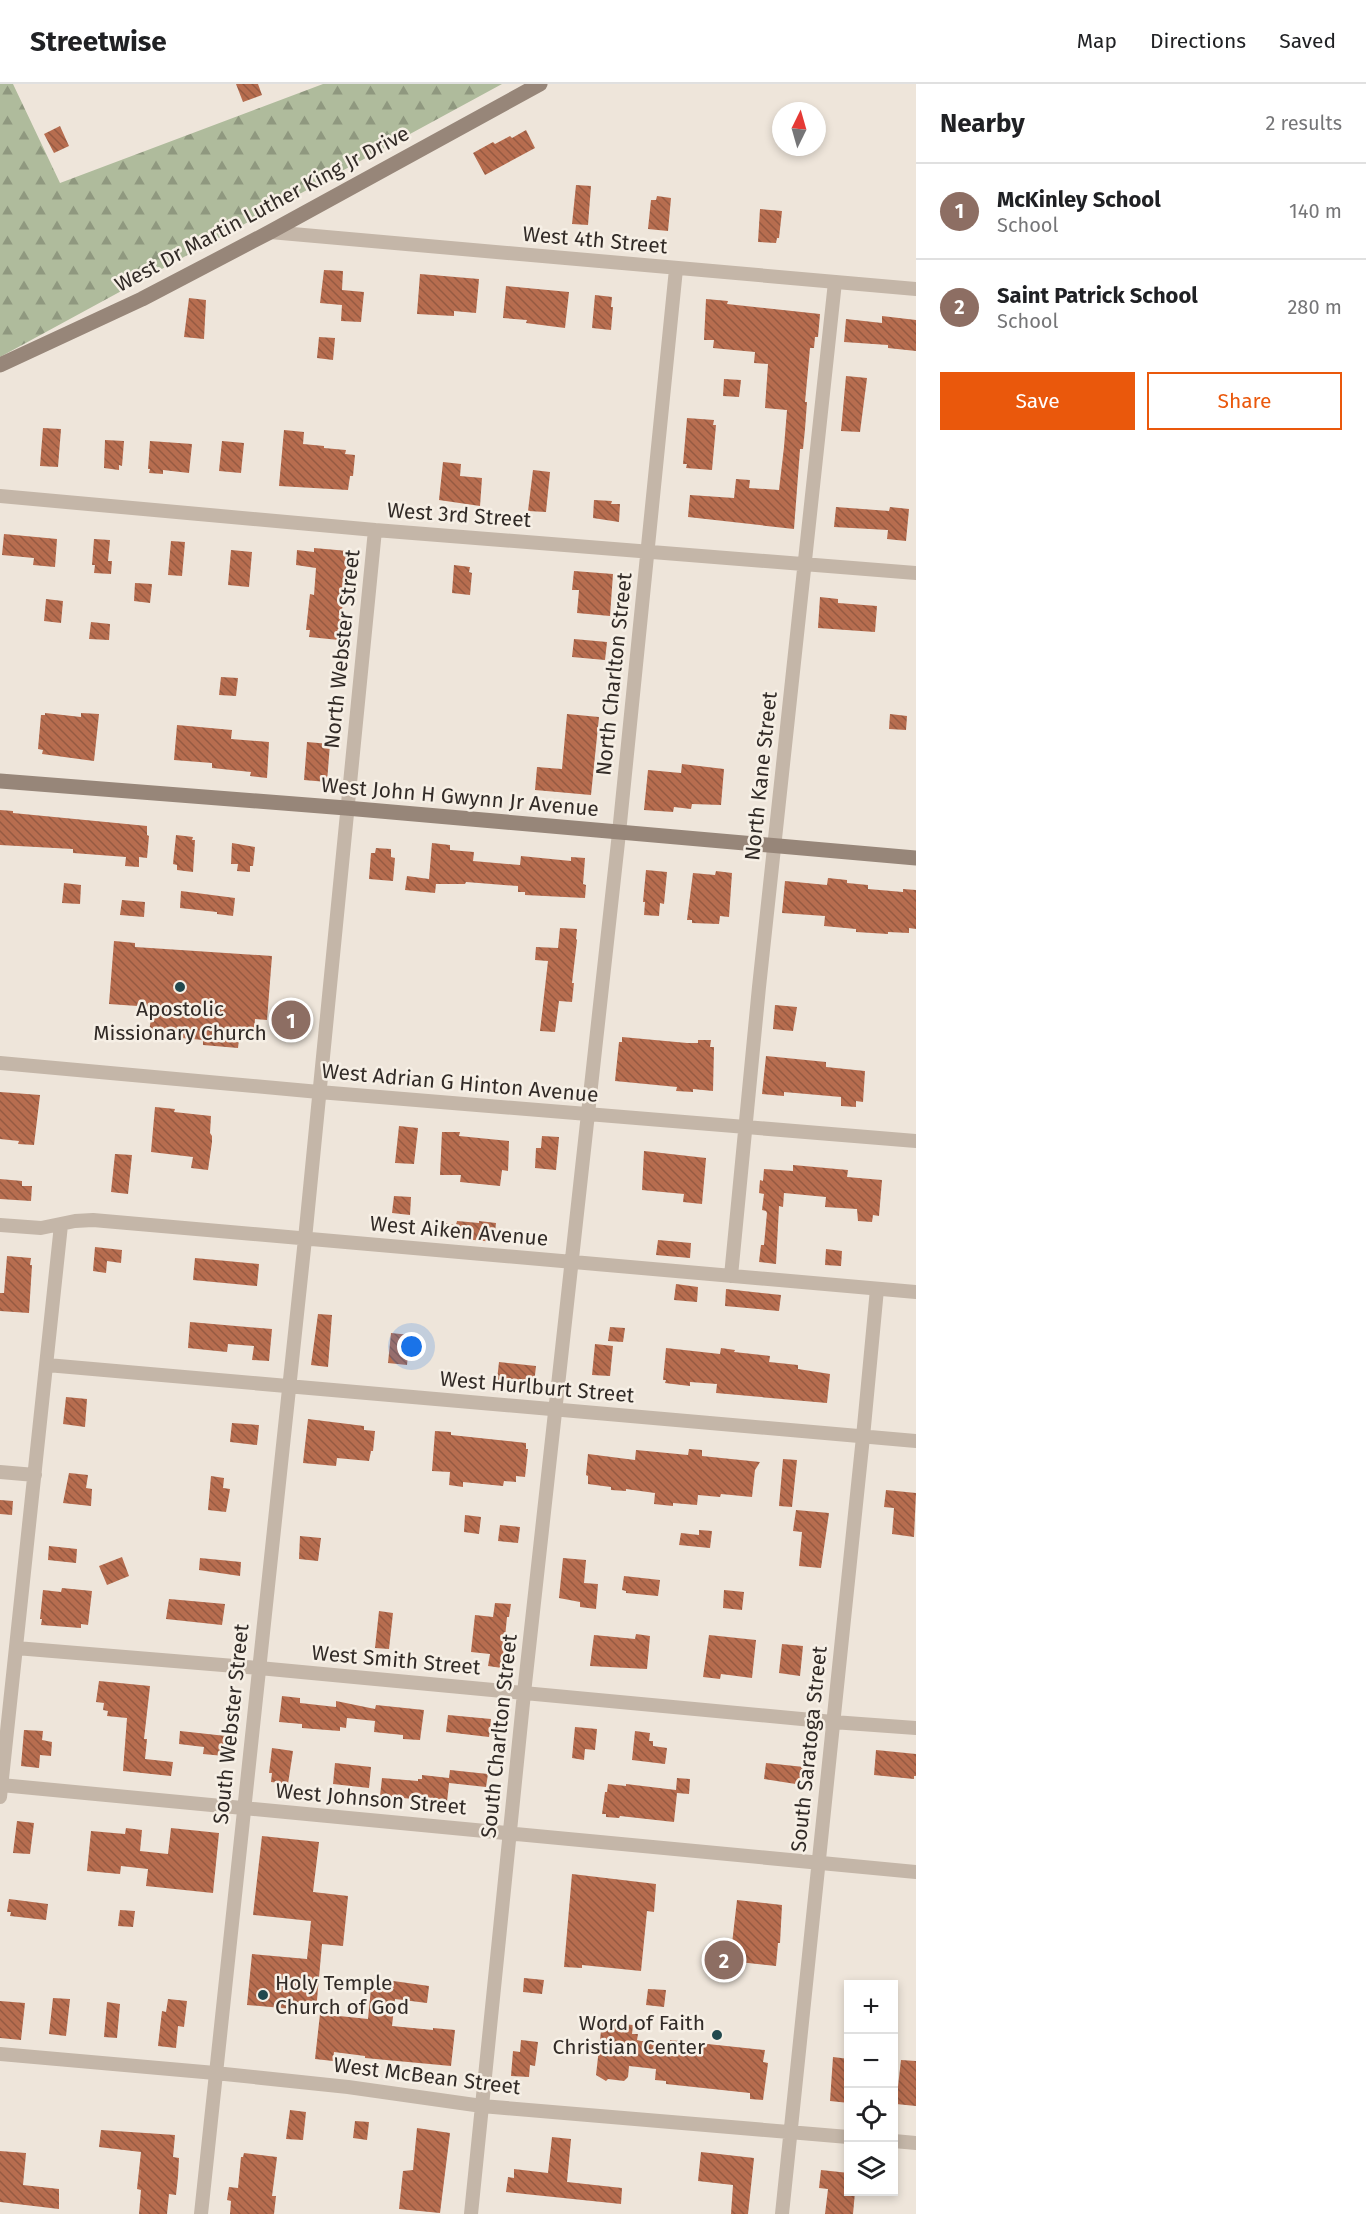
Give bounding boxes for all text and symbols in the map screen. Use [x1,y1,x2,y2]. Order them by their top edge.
text: Streetwise [30,25,167,58]
text: Map [1077,28,1117,54]
text: Directions [1150,28,1246,54]
text: Saved [1279,28,1336,54]
north arrow [772,102,826,156]
text: Nearby [940,108,1025,139]
text: 2 results [1265,111,1342,135]
street label: West Dr Martin Luther King Jr Drive [110,120,414,298]
text: McKinley School [997,186,1161,213]
text: 1 [955,199,964,223]
text: 140 m [1289,199,1342,223]
text: School [997,213,1058,237]
street label: West 4th Street [522,221,669,259]
text: Saint Patrick School [997,282,1198,309]
text: 2 [954,295,965,319]
text: 280 m [1287,295,1342,319]
text: School [997,309,1058,333]
button: Save [940,372,1135,430]
button: Share [1147,372,1342,430]
street label: West 3rd Street [386,497,532,533]
street label: North Webster Street [319,548,365,750]
street label: North Charlton Street [590,571,638,777]
street label: North Kane Street [739,690,783,862]
street label: West John H Gwynn Jr Avenue [320,772,600,822]
marker: Apostolic Missionary Church [173,980,187,994]
place label: Apostolic Missionary Church [93,996,267,1046]
pin: 1 [272,998,310,1042]
street label: West Adrian G Hinton Avenue [320,1058,600,1108]
street label: West Aiken Avenue [369,1210,549,1252]
your location [397,1332,426,1361]
street label: West Hurlburt Street [439,1366,636,1408]
street label: South Webster Street [208,1622,255,1826]
street label: South Charlton Street [475,1632,523,1839]
street label: West Smith Street [311,1640,482,1680]
street label: South Saratoga Street [785,1644,833,1853]
street label: West Johnson Street [274,1778,468,1820]
pin: 2 [704,1938,744,1982]
place label: Holy Temple Church of God [275,1970,409,2020]
map controls [844,1980,898,2196]
button: + [844,1980,898,2034]
marker: Holy Temple Church of God [256,1988,270,2002]
place label: Word of Faith Christian Center [553,2010,705,2060]
marker: Word of Faith Christian Center [710,2028,724,2042]
button: − [844,2034,898,2088]
street label: West McBean Street [332,2052,522,2100]
button: locate [844,2088,898,2142]
button: layers [844,2142,898,2196]

